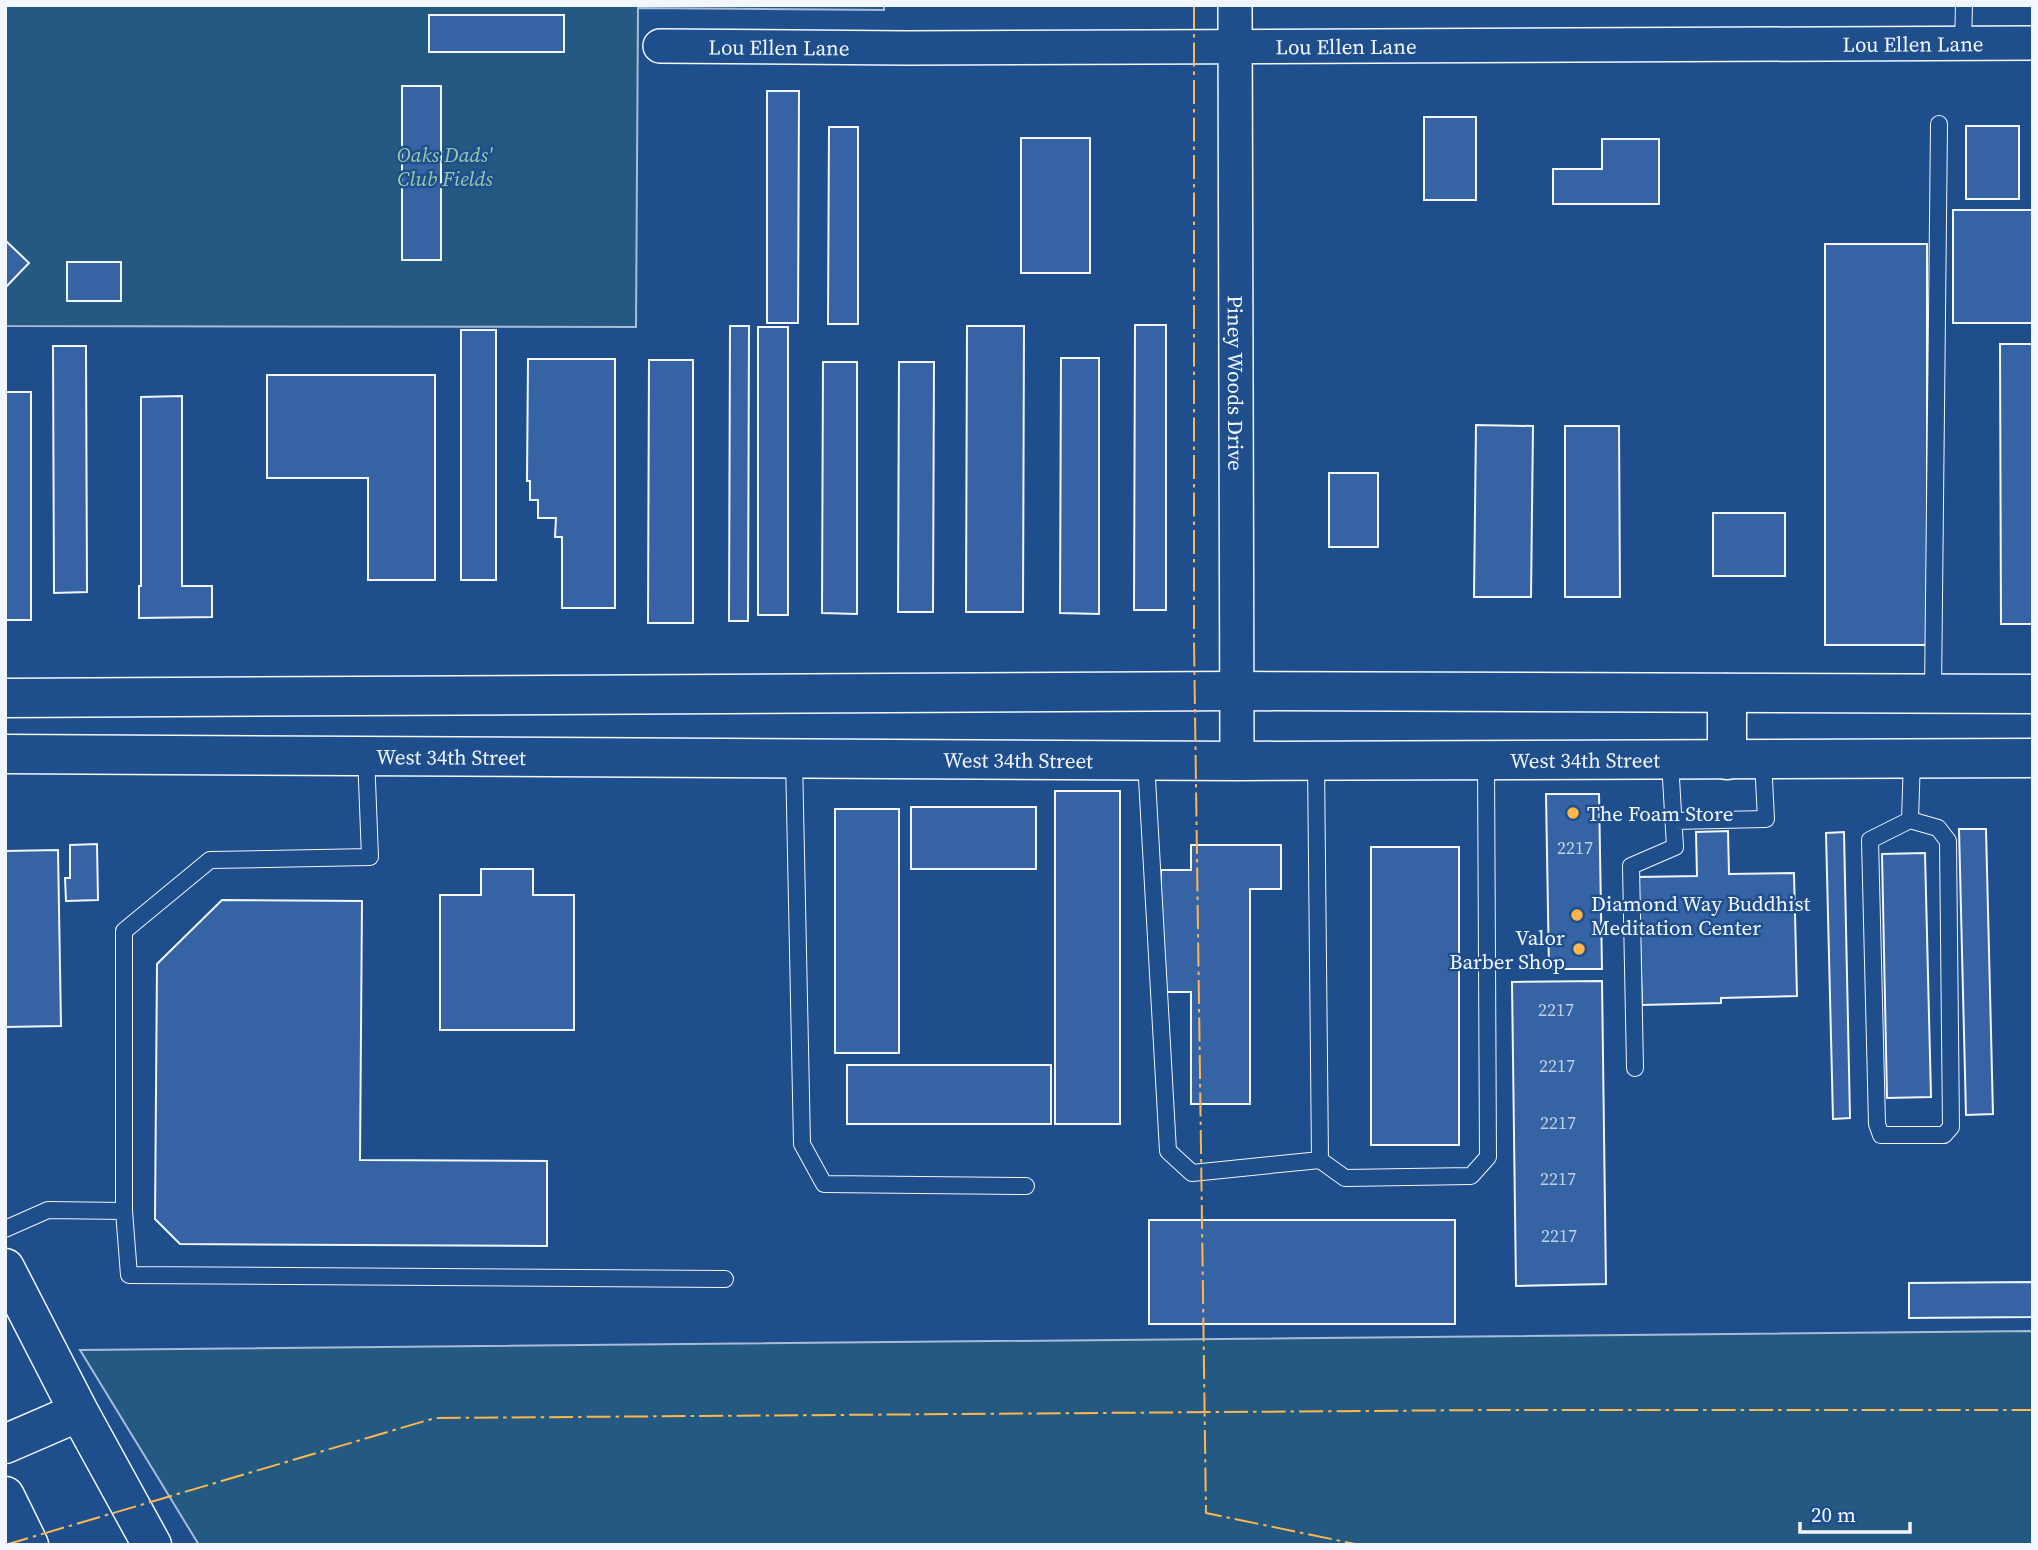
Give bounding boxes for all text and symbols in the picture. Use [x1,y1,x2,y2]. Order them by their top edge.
street label: Lou Ellen Lane [1842,29,1984,58]
street label: Lou Ellen Lane [1275,31,1417,61]
street label: Lou Ellen Lane [708,32,850,62]
park label: Oaks Dads' Club Fields [397,140,494,193]
street label: Piney Woods Drive [1221,295,1251,471]
street label: West 34th Street [376,742,526,771]
street label: West 34th Street [943,745,1093,775]
street label: West 34th Street [1510,745,1660,774]
place label: The Foam Store [1587,799,1733,828]
marker: The Foam Store [1565,805,1581,821]
house number: 2217 [1557,835,1593,860]
place label: Diamond Way Buddhist Meditation Center [1591,889,1811,942]
marker: Diamond Way Buddhist Meditation Center [1569,907,1585,923]
place label: Valor Barber Shop [1449,923,1565,976]
marker: Valor Barber Shop [1571,941,1587,957]
house number: 2217 [1538,997,1574,1022]
house number: 2217 [1539,1053,1575,1078]
house number: 2217 [1540,1110,1576,1135]
house number: 2217 [1540,1166,1576,1191]
house number: 2217 [1541,1223,1577,1248]
scale bar [1800,1490,1910,1534]
text: 20 m [1811,1500,1856,1529]

